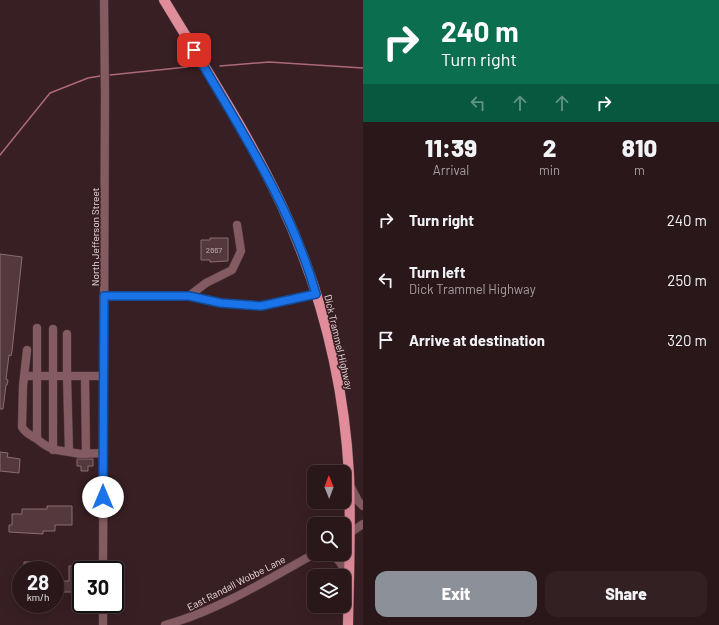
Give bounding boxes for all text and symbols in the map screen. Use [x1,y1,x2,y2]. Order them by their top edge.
text: 240 m [441,14,519,48]
icon: right [375,16,427,68]
pin [177,33,211,67]
icon: arrive [183,39,205,61]
text: Turn right [441,48,517,70]
icon: left [467,92,489,114]
icon: ahead [509,92,531,114]
icon: ahead [551,92,573,114]
icon: right [593,92,615,114]
text: 11:39 [425,133,477,162]
text: 2 [543,133,556,162]
text: 810 [622,133,657,162]
text: Arrival [433,162,469,178]
text: min [539,162,560,178]
text: m [634,162,645,178]
street label: North Jefferson Street [89,187,101,286]
icon: right [375,209,397,231]
text: Turn right [409,211,474,229]
text: 240 m [667,211,707,229]
house number: 2667 [206,245,222,255]
text: Turn left [409,263,465,281]
icon: left [375,269,397,291]
text: 250 m [667,271,707,289]
text: Dick Trammel Highway [409,281,536,297]
street label: Dick Trammel Highway [322,293,356,391]
icon: arrive [375,329,397,351]
text: Arrive at destination [409,331,545,349]
text: 320 m [667,331,707,349]
north arrow [307,465,351,509]
map controls [307,465,351,613]
position arrow [82,476,124,518]
button: search [307,517,351,561]
street label: East Randall Wobbe Lane [185,553,287,613]
speed limit sign: 30 [72,561,124,613]
button: layers [307,569,351,613]
text: 28 [27,570,49,594]
button: Exit [375,571,537,617]
button: Share [545,571,707,617]
text: km/h [27,591,49,603]

